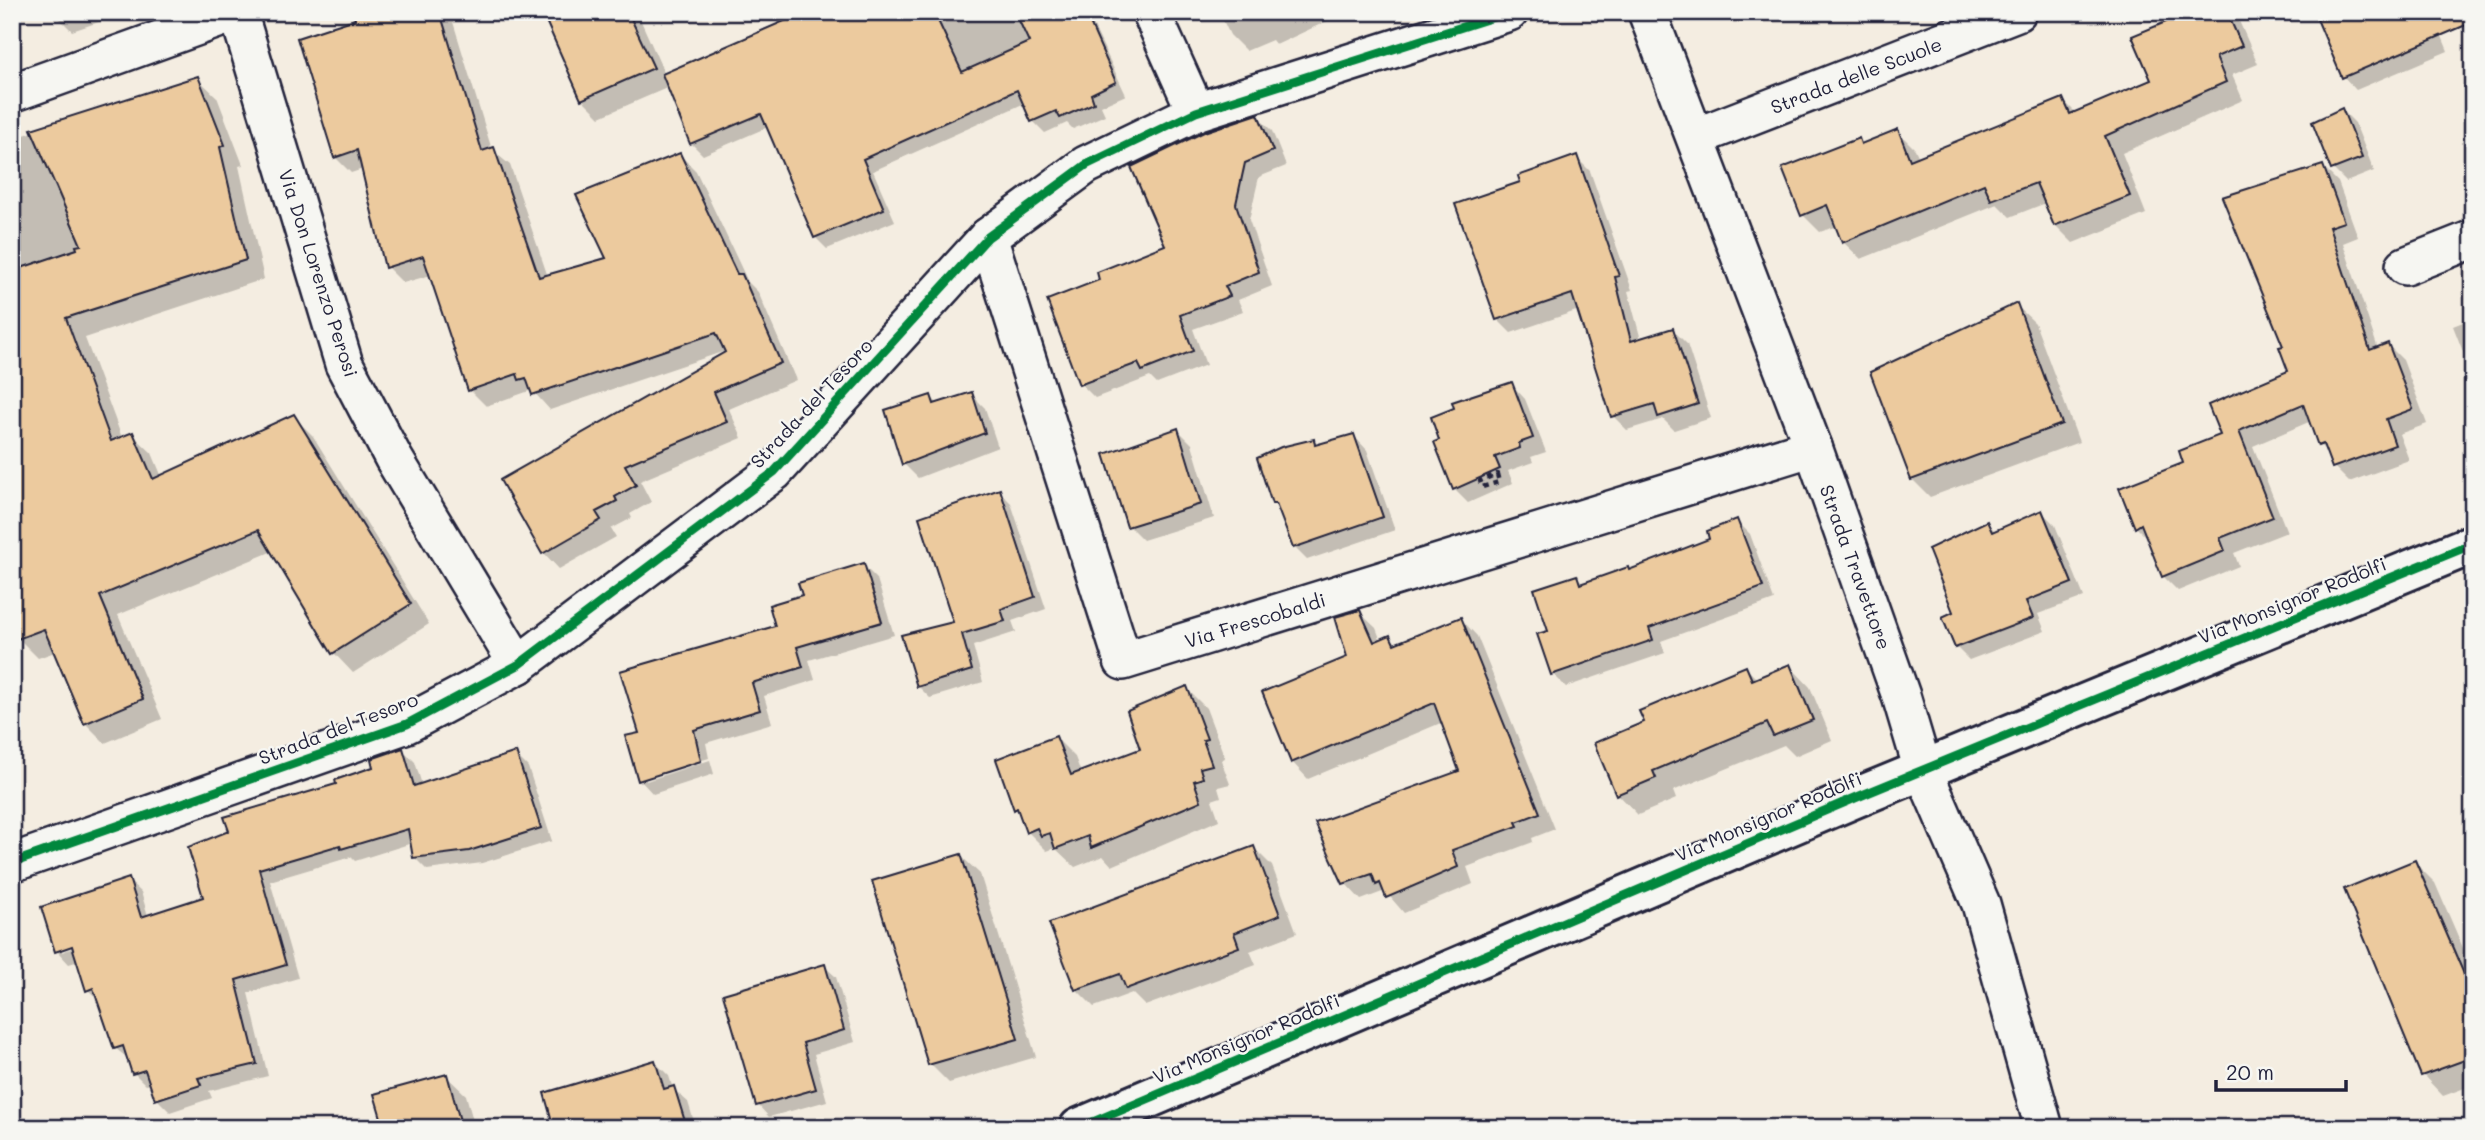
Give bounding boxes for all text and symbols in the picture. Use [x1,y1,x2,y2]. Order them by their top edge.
street label: Strada delle Scuole [1767,31,1945,119]
street label: Via Don Lorenzo Perosi [274,166,364,380]
street label: Strada del Tesoro [744,333,878,473]
street label: Strada Travettore [1815,481,1897,653]
street label: Via Monsignor Rodolfi [2194,551,2390,649]
street label: Via Frescobaldi [1181,587,1329,653]
street label: Strada del Tesoro [255,686,421,770]
street label: Via Monsignor Rodolfi [1671,765,1865,867]
street label: Via Monsignor Rodolfi [1149,987,1343,1089]
scale bar [2216,1049,2345,1093]
text: 20 m [2226,1058,2274,1085]

